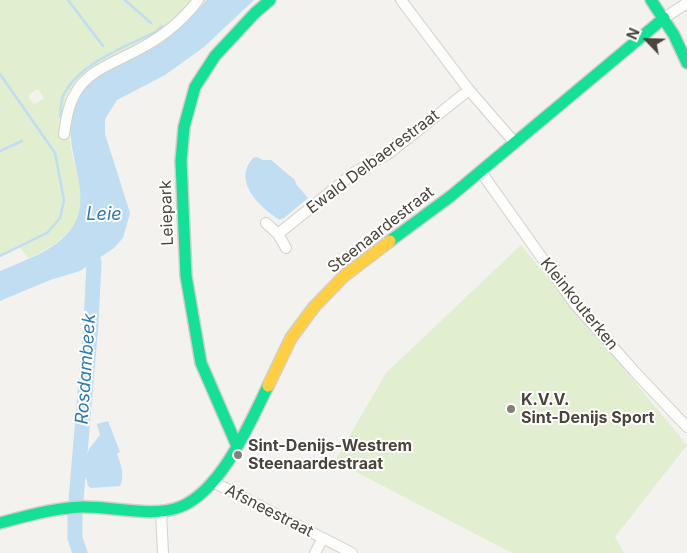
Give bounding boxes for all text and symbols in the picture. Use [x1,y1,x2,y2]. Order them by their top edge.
north arrow [622,15,672,65]
text: N [623,25,643,42]
street label: Ewald Delbaerestraat [303,106,443,218]
street label: Leiepark [156,180,178,246]
street label: Steenaardestraat [324,183,438,277]
water label: Leie [86,204,122,226]
street label: Kleinkouterken [536,254,622,354]
water label: Rosdambeek [71,313,101,425]
place label: K.V.V. Sint-Denijs Sport [521,390,654,428]
marker: K.V.V. Sint-Denijs Sport [505,403,517,415]
place label: Sint-Denijs-Westrem Steenaardestraat [248,436,412,474]
marker: Sint-Denijs-Westrem Steenaardestraat [232,449,244,461]
street label: Afsneestraat [222,481,316,541]

